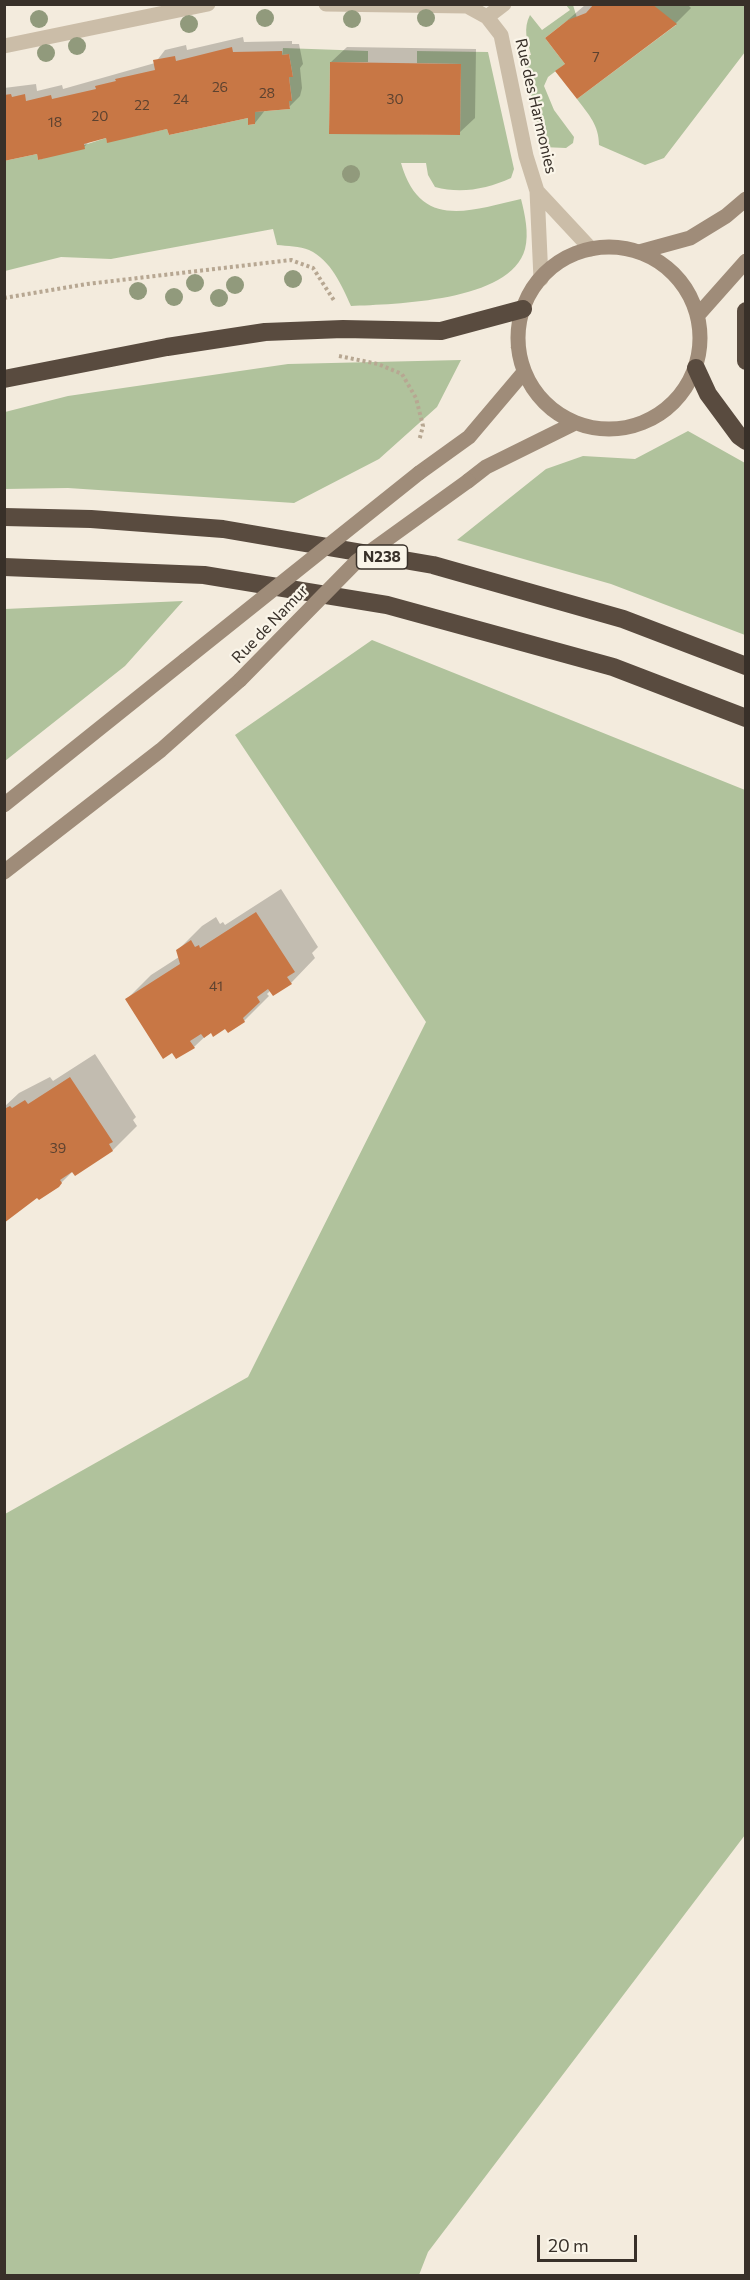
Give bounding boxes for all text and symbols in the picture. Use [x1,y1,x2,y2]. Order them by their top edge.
street label: Rue des Harmonies [511,36,561,176]
house number: 7 [592,49,600,65]
house number: 26 [212,79,228,95]
house number: 28 [259,85,275,101]
house number: 24 [173,91,189,107]
house number: 30 [386,91,404,107]
house number: 22 [134,97,150,113]
house number: 20 [92,108,108,124]
house number: 18 [48,114,62,130]
road number: N238 [356,545,407,569]
street label: Rue de Namur [228,581,312,667]
house number: 41 [209,978,223,994]
house number: 39 [50,1140,66,1156]
scale bar [540,2223,640,2261]
text: 20 m [548,2234,589,2256]

